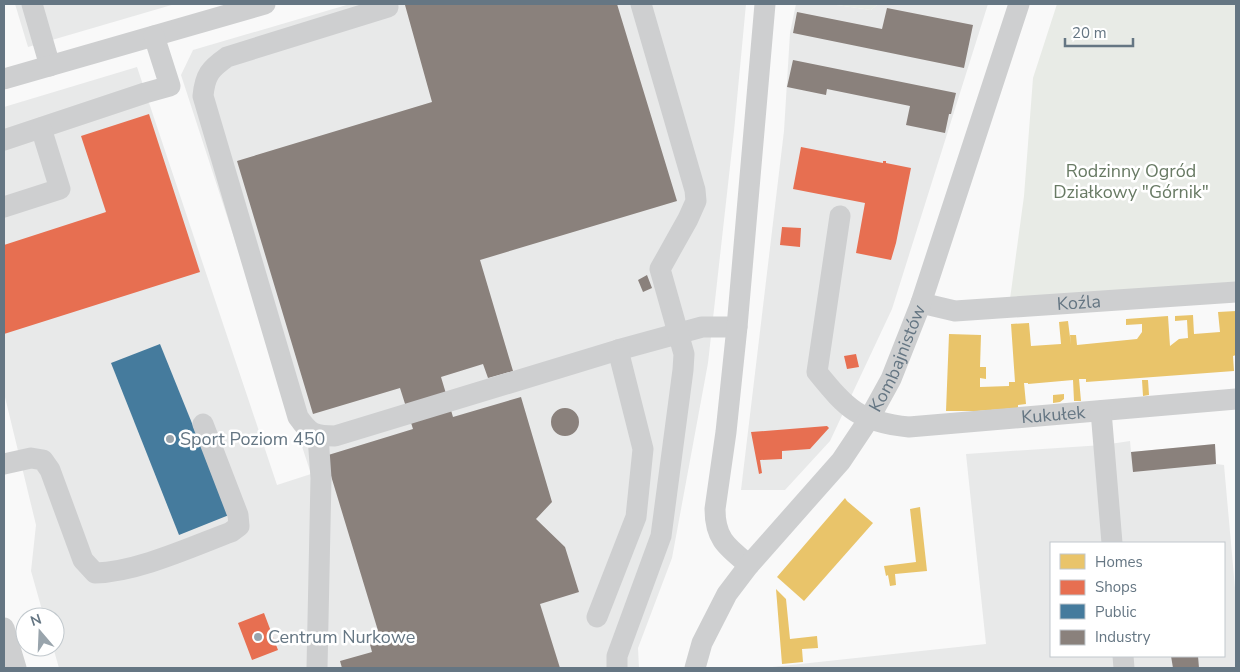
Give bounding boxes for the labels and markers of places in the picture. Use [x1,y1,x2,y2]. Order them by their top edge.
place label: Sport Poziom 450 [180,427,325,451]
marker: Sport Poziom 450 [164,433,176,445]
place label: Centrum Nurkowe [268,625,415,649]
marker: Centrum Nurkowe [252,631,264,643]

